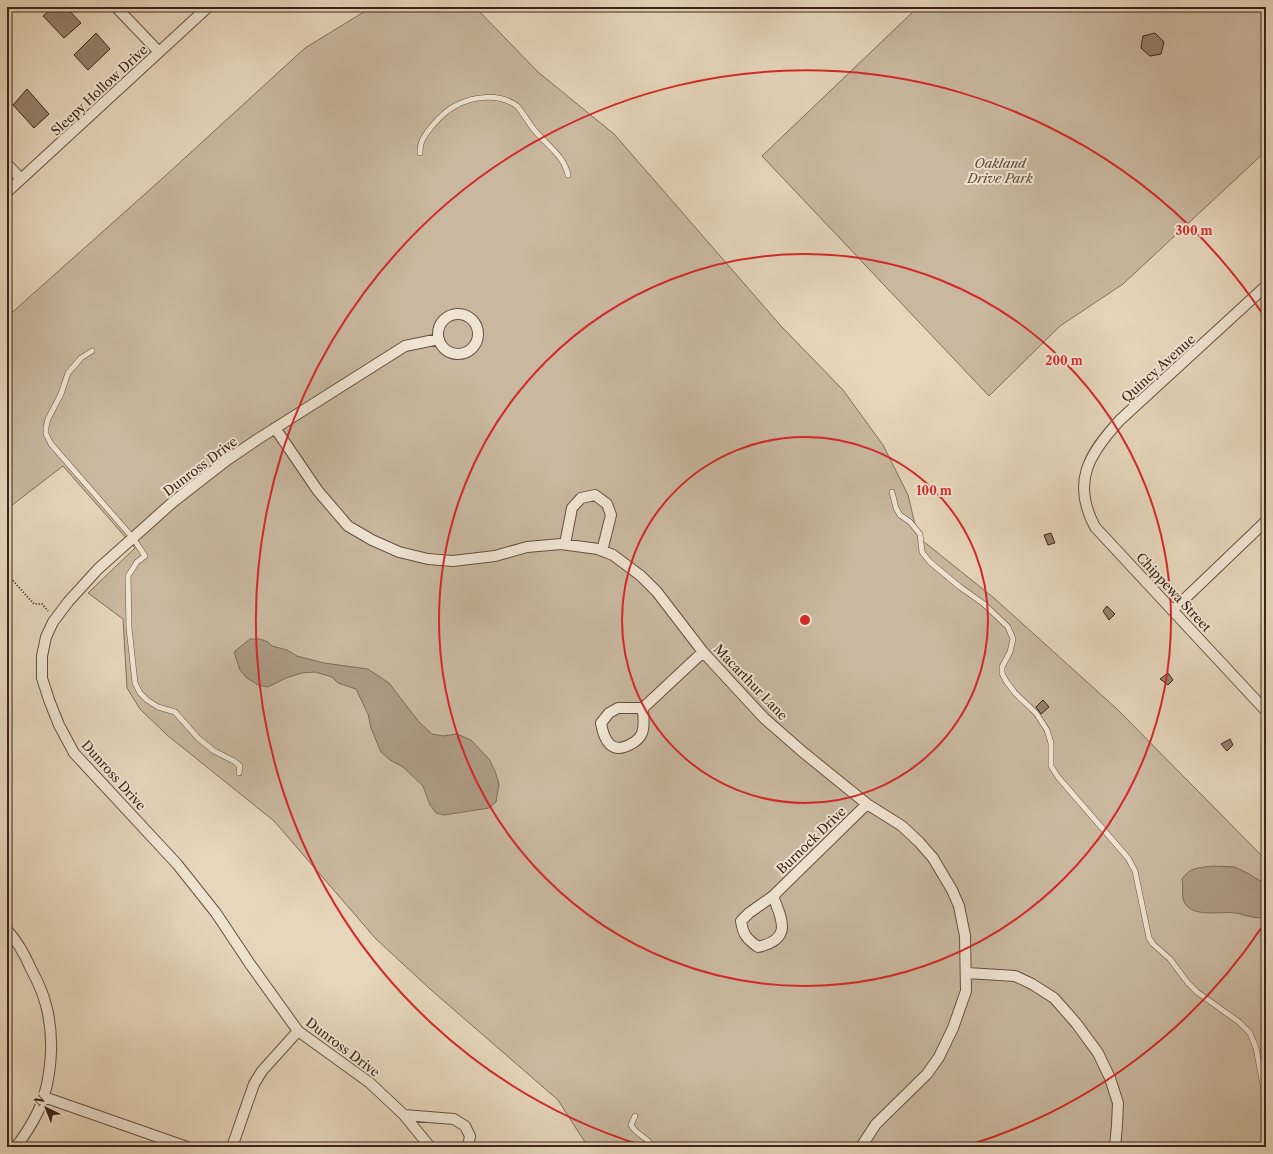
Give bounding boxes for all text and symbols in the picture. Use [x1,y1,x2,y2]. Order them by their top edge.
street label: Sleepy Hollow Drive [47,41,151,139]
park label: Oakland Drive Park [966,155,1033,186]
text: 300 m [1175,223,1213,238]
street label: Quincy Avenue [1118,331,1198,405]
text: 200 m [1045,353,1083,368]
street label: Dunross Drive [160,433,240,499]
text: 100 m [916,483,952,498]
street label: Chippewa Street [1133,549,1215,635]
centre of rings [798,613,812,627]
street label: Macarthur Lane [711,641,791,723]
street label: Dunross Drive [78,737,150,813]
street label: Burnock Drive [773,803,849,877]
street label: Dunross Drive [303,1014,383,1080]
north arrow [26,1088,66,1128]
text: N [31,1092,48,1109]

